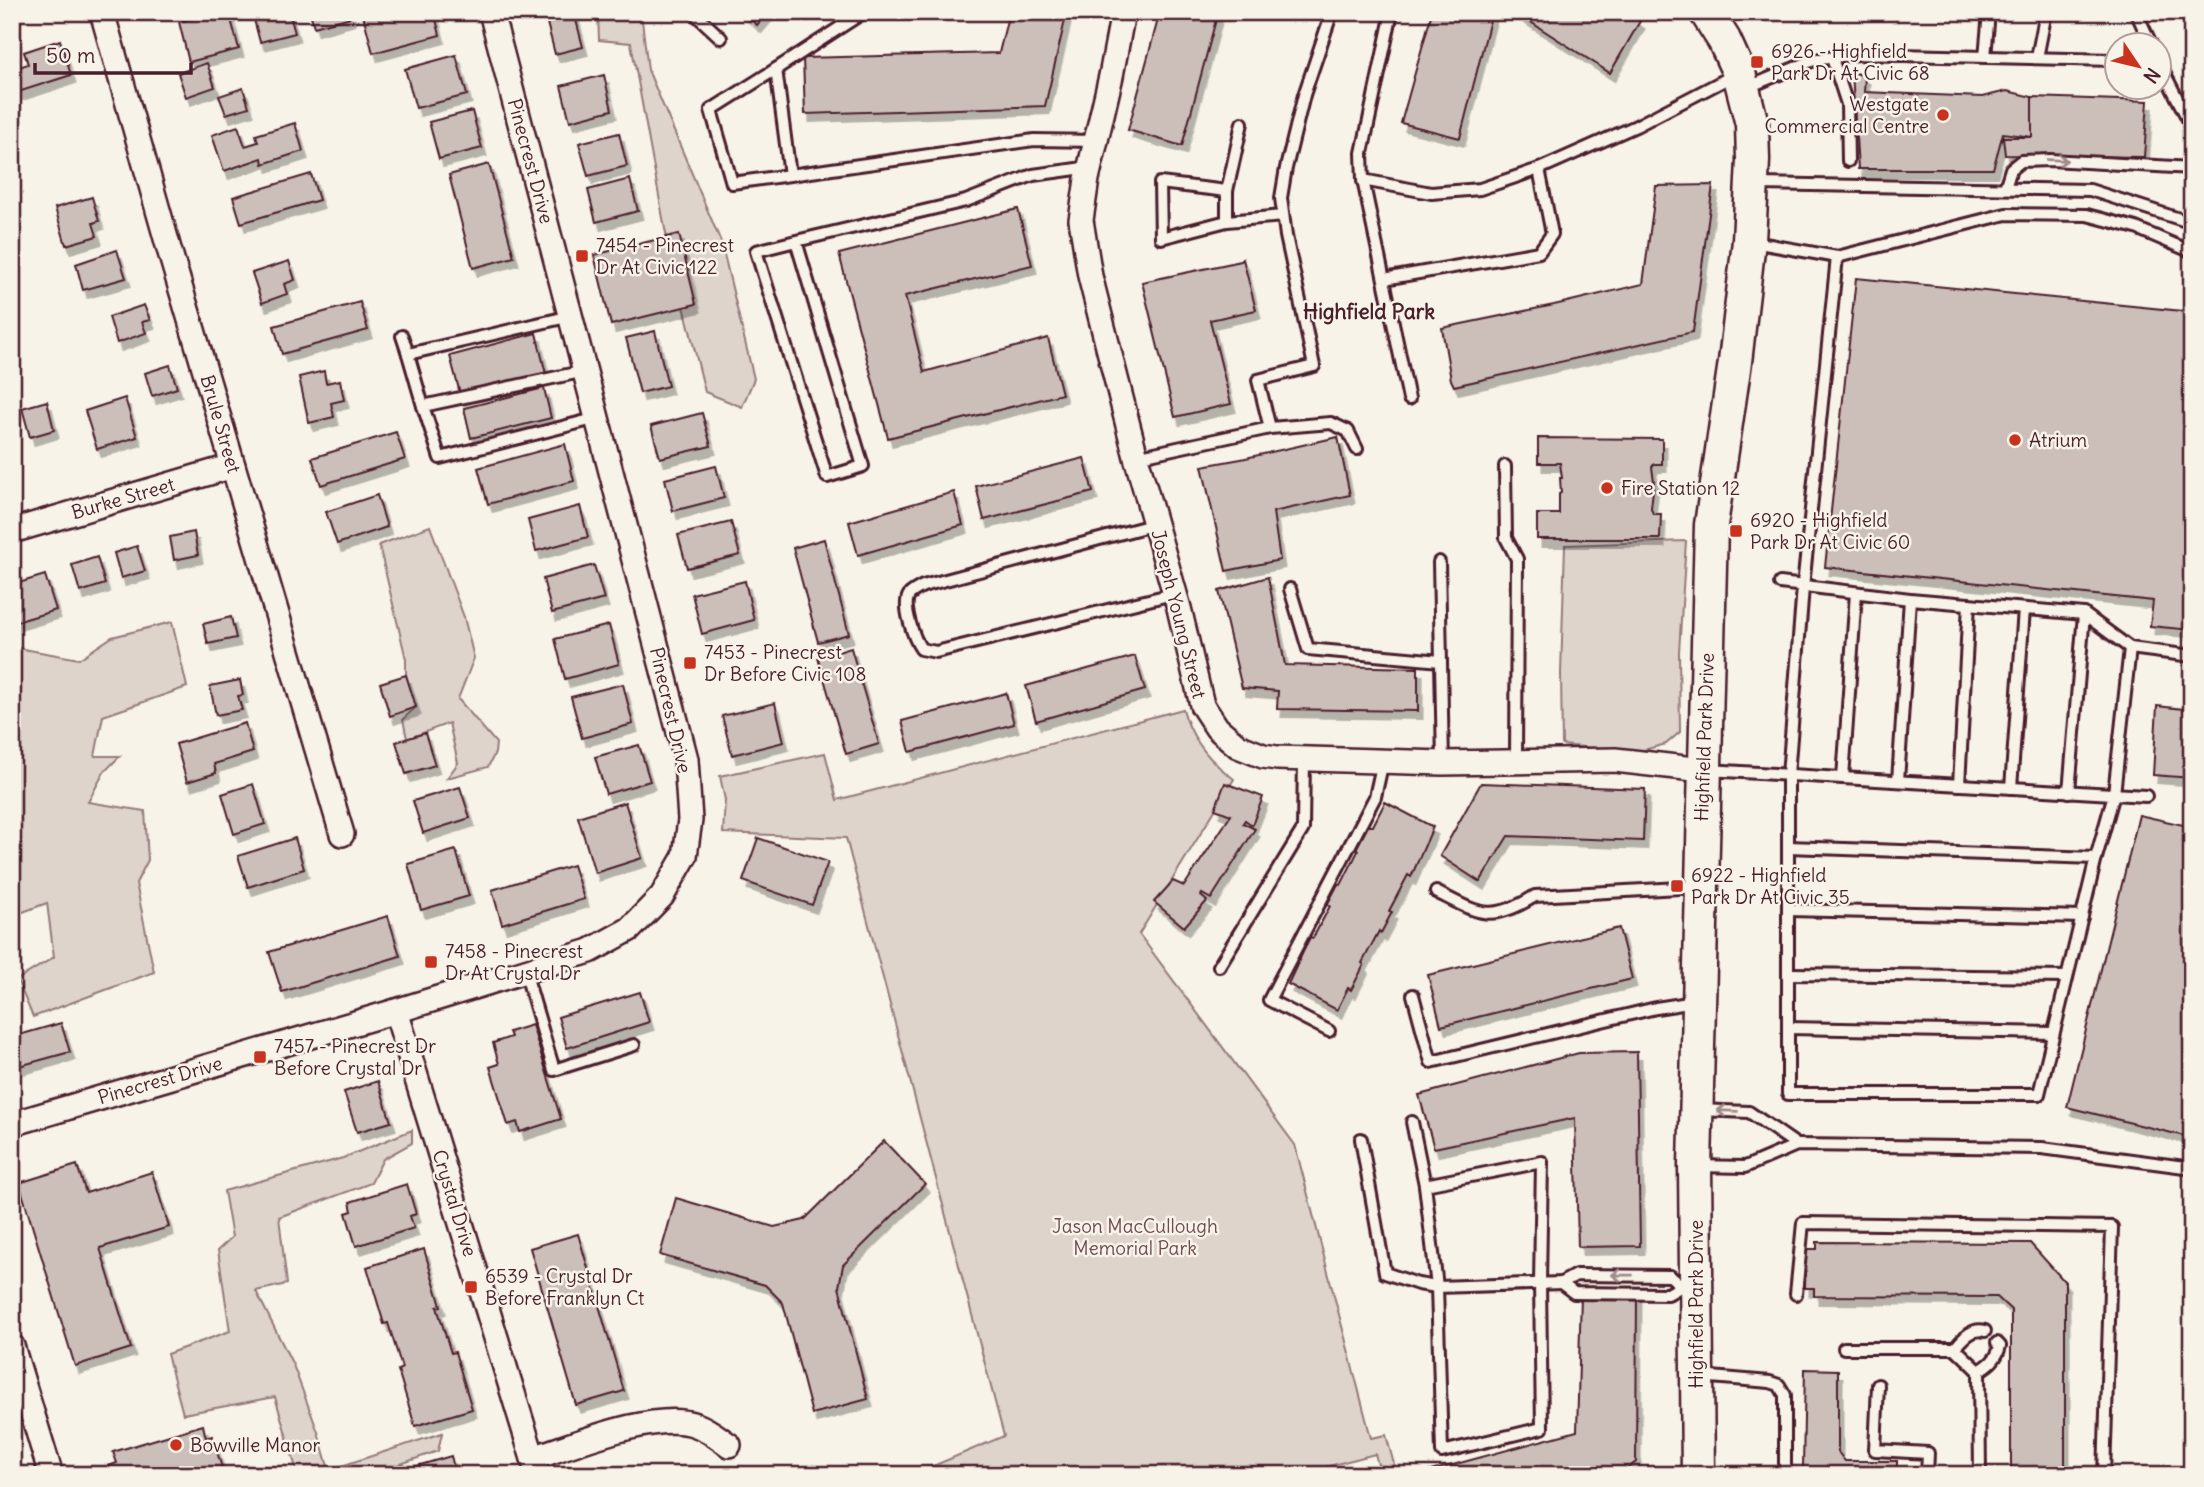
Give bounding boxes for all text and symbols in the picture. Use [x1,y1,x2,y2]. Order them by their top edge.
scale bar [35,32,191,76]
north arrow [2102,32,2172,102]
place label: 6926 - Highfield Park Dr At Civic 68 [1771,39,1930,85]
text: 50 m [46,42,95,69]
marker: 6926 - Highfield Park Dr At Civic 68 [1749,54,1765,70]
text: N [2138,63,2166,88]
place label: Westgate Commercial Centre [1764,92,1929,138]
street label: Pinecrest Drive [503,96,559,226]
marker: Westgate Commercial Centre [1935,107,1951,123]
one-way arrow [2045,154,2068,167]
place label: 7454 - Pinecrest Dr At Civic 122 [596,233,734,279]
marker: 7454 - Pinecrest Dr At Civic 122 [574,248,590,264]
district label: Highfield Park [1303,298,1435,325]
street label: Brule Street [196,372,246,476]
place label: Atrium [2029,428,2087,452]
marker: Atrium [2007,432,2023,448]
street label: Burke Street [69,472,177,524]
place label: Fire Station 12 [1621,476,1740,500]
marker: Fire Station 12 [1599,480,1615,496]
place label: 6920 - Highfield Park Dr At Civic 60 [1750,508,1910,554]
marker: 6920 - Highfield Park Dr At Civic 60 [1728,523,1744,539]
street label: Joseph Young Street [1146,527,1212,701]
place label: 7453 - Pinecrest Dr Before Civic 108 [704,640,866,686]
street label: Pinecrest Drive [645,645,697,775]
street label: Highfield Park Drive [1689,652,1719,822]
marker: 7453 - Pinecrest Dr Before Civic 108 [682,655,698,671]
place label: 6922 - Highfield Park Dr At Civic 35 [1691,863,1850,909]
marker: 6922 - Highfield Park Dr At Civic 35 [1669,878,1685,894]
place label: 7458 - Pinecrest Dr At Crystal Dr [445,939,583,985]
marker: 7458 - Pinecrest Dr At Crystal Dr [423,954,439,970]
place label: 7457 - Pinecrest Dr Before Crystal Dr [274,1034,436,1080]
marker: 7457 - Pinecrest Dr Before Crystal Dr [252,1049,268,1065]
street label: Pinecrest Drive [95,1051,225,1109]
one-way arrow [1716,1105,1739,1118]
street label: Crystal Drive [427,1147,483,1259]
park label: Jason MacCullough Memorial Park [1052,1214,1218,1260]
street label: Highfield Park Drive [1684,1220,1708,1388]
place label: 6539 - Crystal Dr Before Franklyn Ct [485,1264,644,1310]
one-way arrow [1611,1269,1634,1282]
marker: 6539 - Crystal Dr Before Franklyn Ct [463,1279,479,1295]
place label: Bowville Manor [190,1433,321,1457]
marker: Bowville Manor [168,1437,184,1453]

